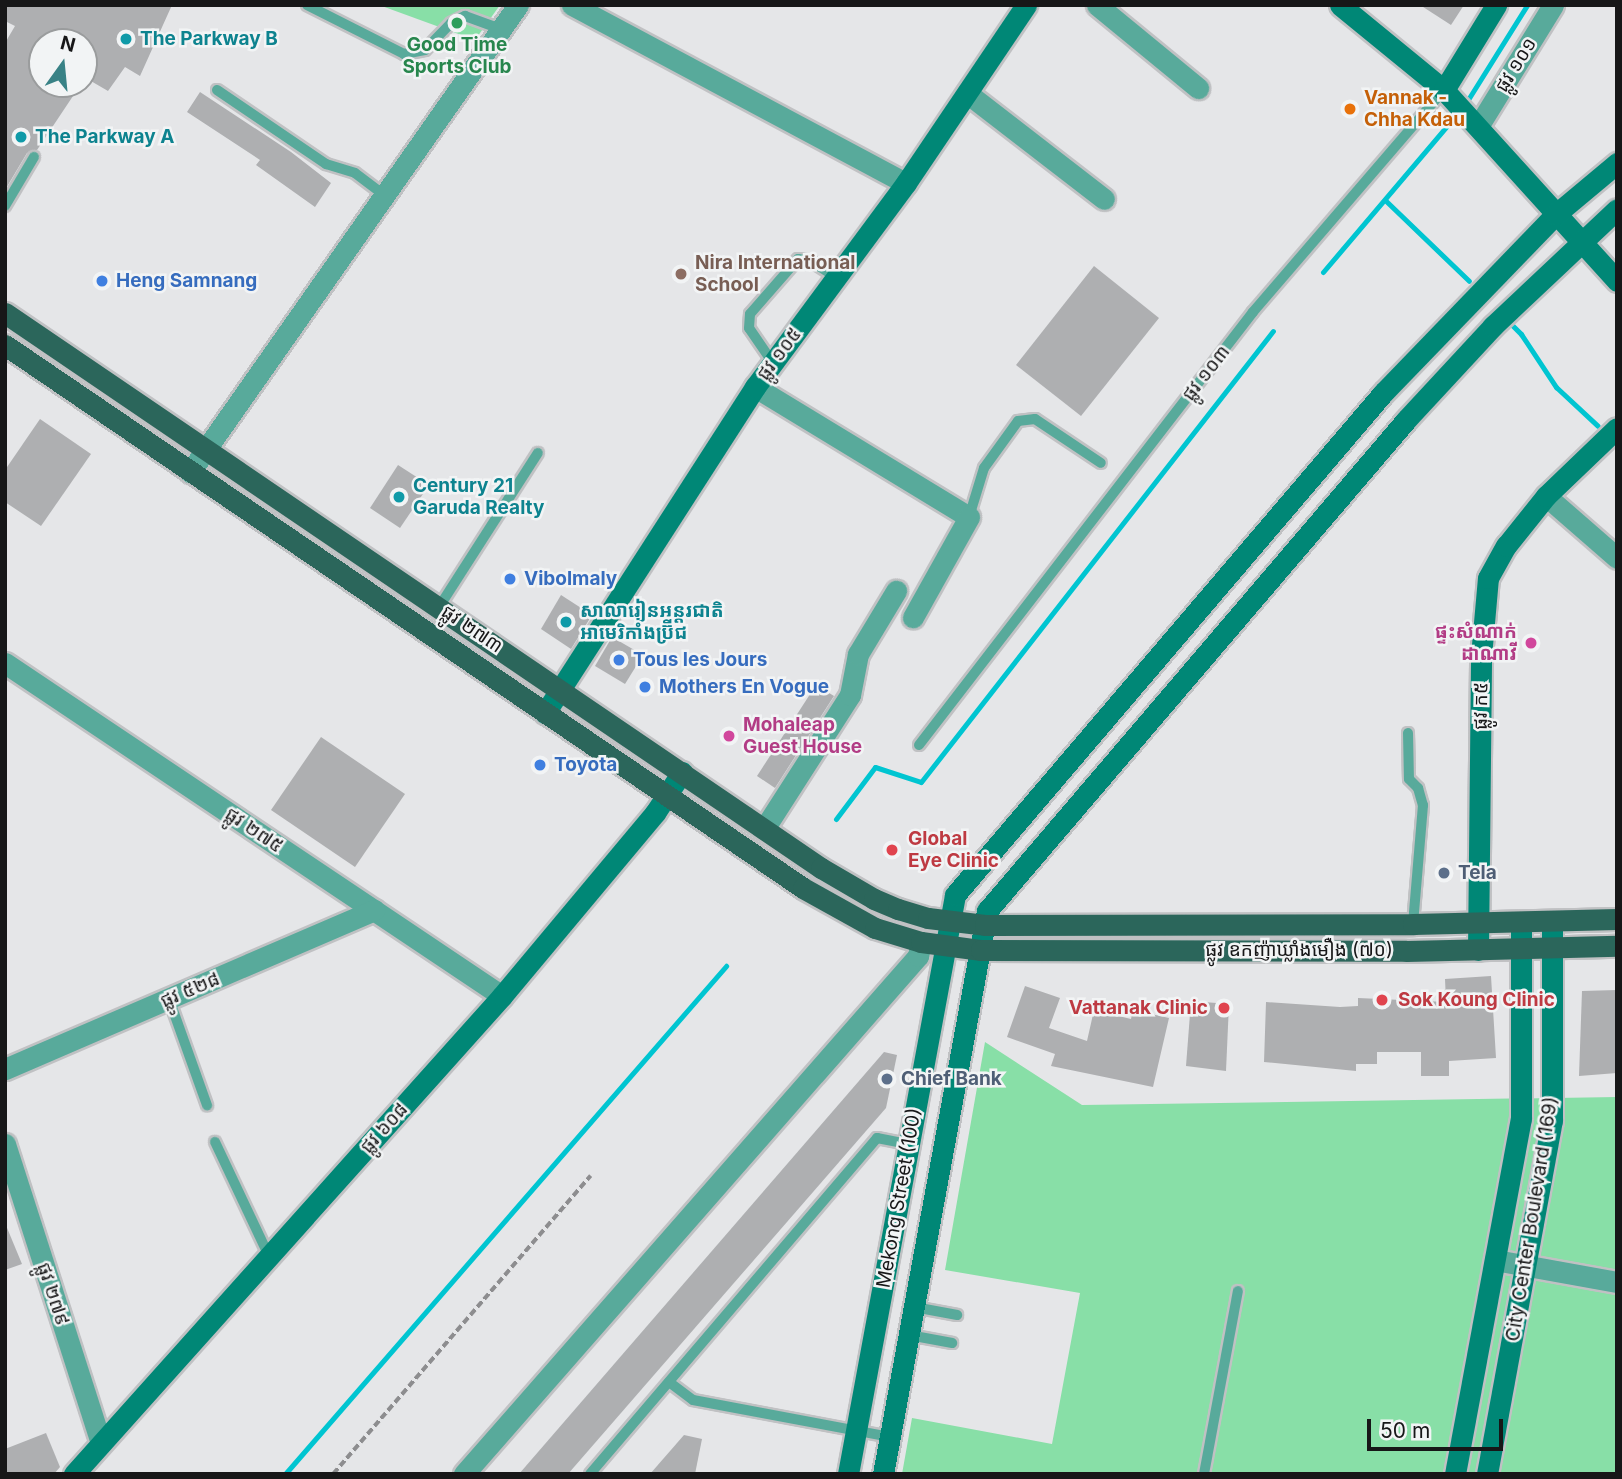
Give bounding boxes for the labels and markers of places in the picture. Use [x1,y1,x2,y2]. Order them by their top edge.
marker: Good Time Sports Club [449,15,465,31]
place label: The Parkway B [140,28,278,50]
marker: The Parkway B [118,31,134,47]
place label: Good Time Sports Club [402,34,512,78]
place label: Vannak - Chha Kdau [1364,87,1465,131]
marker: Vannak - Chha Kdau [1342,101,1358,117]
place label: The Parkway A [35,126,174,148]
marker: The Parkway A [13,129,29,145]
place label: Nira International School [695,252,855,296]
marker: Nira International School [673,266,689,282]
place label: Heng Samnang [116,270,257,292]
marker: Heng Samnang [94,273,110,289]
place label: Century 21 Garuda Realty [413,475,544,519]
marker: Century 21 Garuda Realty [391,489,407,505]
place label: Vibolmaly [524,568,617,590]
marker: Vibolmaly [502,571,518,587]
place label: សាលារៀនអន្តរជាតិ អាមេរិកាំងប្រ៊ីជ [580,600,724,644]
marker: សាលារៀនអន្តរជាតិ អាមេរិកាំងប្រ៊ីជ [558,614,574,630]
place label: ផ្ទះសំណាក់ ដាណាវី [1435,621,1517,665]
marker: ផ្ទះសំណាក់ ដាណាវី [1523,635,1539,651]
place label: Tous les Jours [633,649,767,671]
marker: Tous les Jours [611,652,627,668]
place label: Mothers En Vogue [659,676,829,698]
marker: Mothers En Vogue [637,679,653,695]
place label: Mohaleap Guest House [743,714,862,758]
marker: Mohaleap Guest House [721,728,737,744]
place label: Toyota [554,754,617,776]
marker: Toyota [532,757,548,773]
place label: Global Eye Clinic [908,828,999,872]
marker: Global Eye Clinic [882,840,902,860]
place label: Tela [1458,862,1497,884]
marker: Tela [1436,865,1452,881]
place label: Sok Koung Clinic [1398,989,1555,1011]
marker: Sok Koung Clinic [1372,990,1392,1010]
place label: Vattanak Clinic [1069,997,1208,1019]
marker: Vattanak Clinic [1214,998,1234,1018]
place label: Chief Bank [901,1068,1002,1090]
marker: Chief Bank [879,1071,895,1087]

